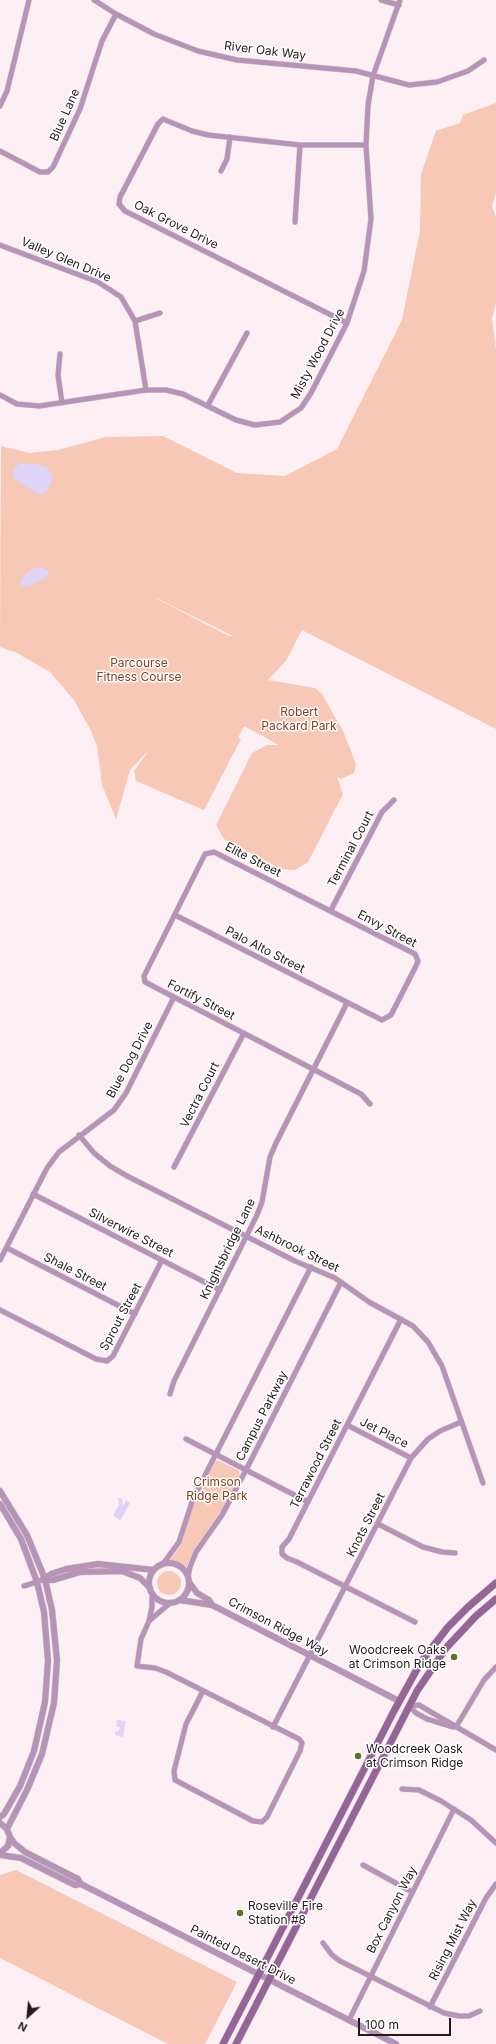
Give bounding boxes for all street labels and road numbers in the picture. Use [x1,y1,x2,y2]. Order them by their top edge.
street label: River Oak Way [223,39,307,63]
street label: Blue Lane [47,87,83,143]
street label: Oak Grove Drive [131,198,221,252]
street label: Valley Glen Drive [19,235,113,285]
street label: Misty Wood Drive [288,306,348,402]
street label: Terminal Court [325,809,377,889]
street label: Elite Street [223,840,283,880]
street label: Envy Street [355,907,419,951]
street label: Palo Alto Street [223,924,307,976]
street label: Fortify Street [165,977,237,1023]
street label: Blue Dog Drive [104,1019,156,1101]
street label: Vectra Court [177,1060,223,1130]
street label: Knightsbridge Lane [197,1196,259,1302]
street label: Silverwire Street [86,1205,176,1261]
street label: Ashbrook Street [253,1222,341,1276]
street label: Shale Street [41,1250,109,1294]
street label: Sprout Street [97,1281,145,1353]
street label: Campus Parkway [233,1369,291,1463]
street label: Jet Place [357,1415,411,1451]
street label: Terrawood Street [287,1417,345,1511]
street label: Knots Street [344,1491,388,1559]
street label: Crimson Ridge Way [226,1595,330,1659]
street label: Box Canyon Way [364,1864,420,1956]
street label: Rising Mist Way [426,1897,480,1983]
street label: Painted Desert Drive [188,1922,298,1988]

